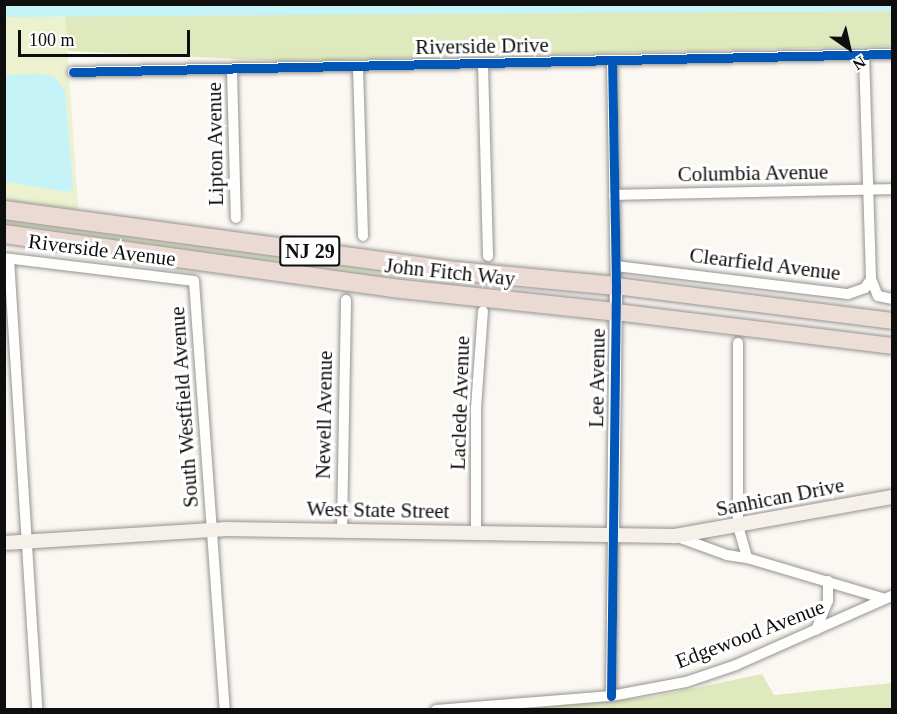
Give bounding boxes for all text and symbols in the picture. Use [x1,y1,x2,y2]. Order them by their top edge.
scale bar [21,18,194,56]
north arrow [819,18,879,78]
text: 100 m [29,30,75,50]
street label: Riverside Drive [415,32,549,60]
text: N [850,53,869,74]
street label: Lipton Avenue [201,81,229,207]
street label: Columbia Avenue [677,159,829,187]
street label: Riverside Avenue [26,228,178,272]
road number: NJ 29 [278,234,342,268]
street label: Clearfield Avenue [688,242,842,286]
street label: John Fitch Way [383,253,517,291]
street label: South Westfield Avenue [164,305,204,509]
street label: Lee Avenue [584,328,610,428]
street label: Laclede Avenue [445,335,475,471]
street label: Newell Avenue [310,350,338,480]
street label: Sanhican Drive [714,472,846,522]
street label: West State Street [306,496,450,524]
street label: Edgewood Avenue [671,594,829,674]

